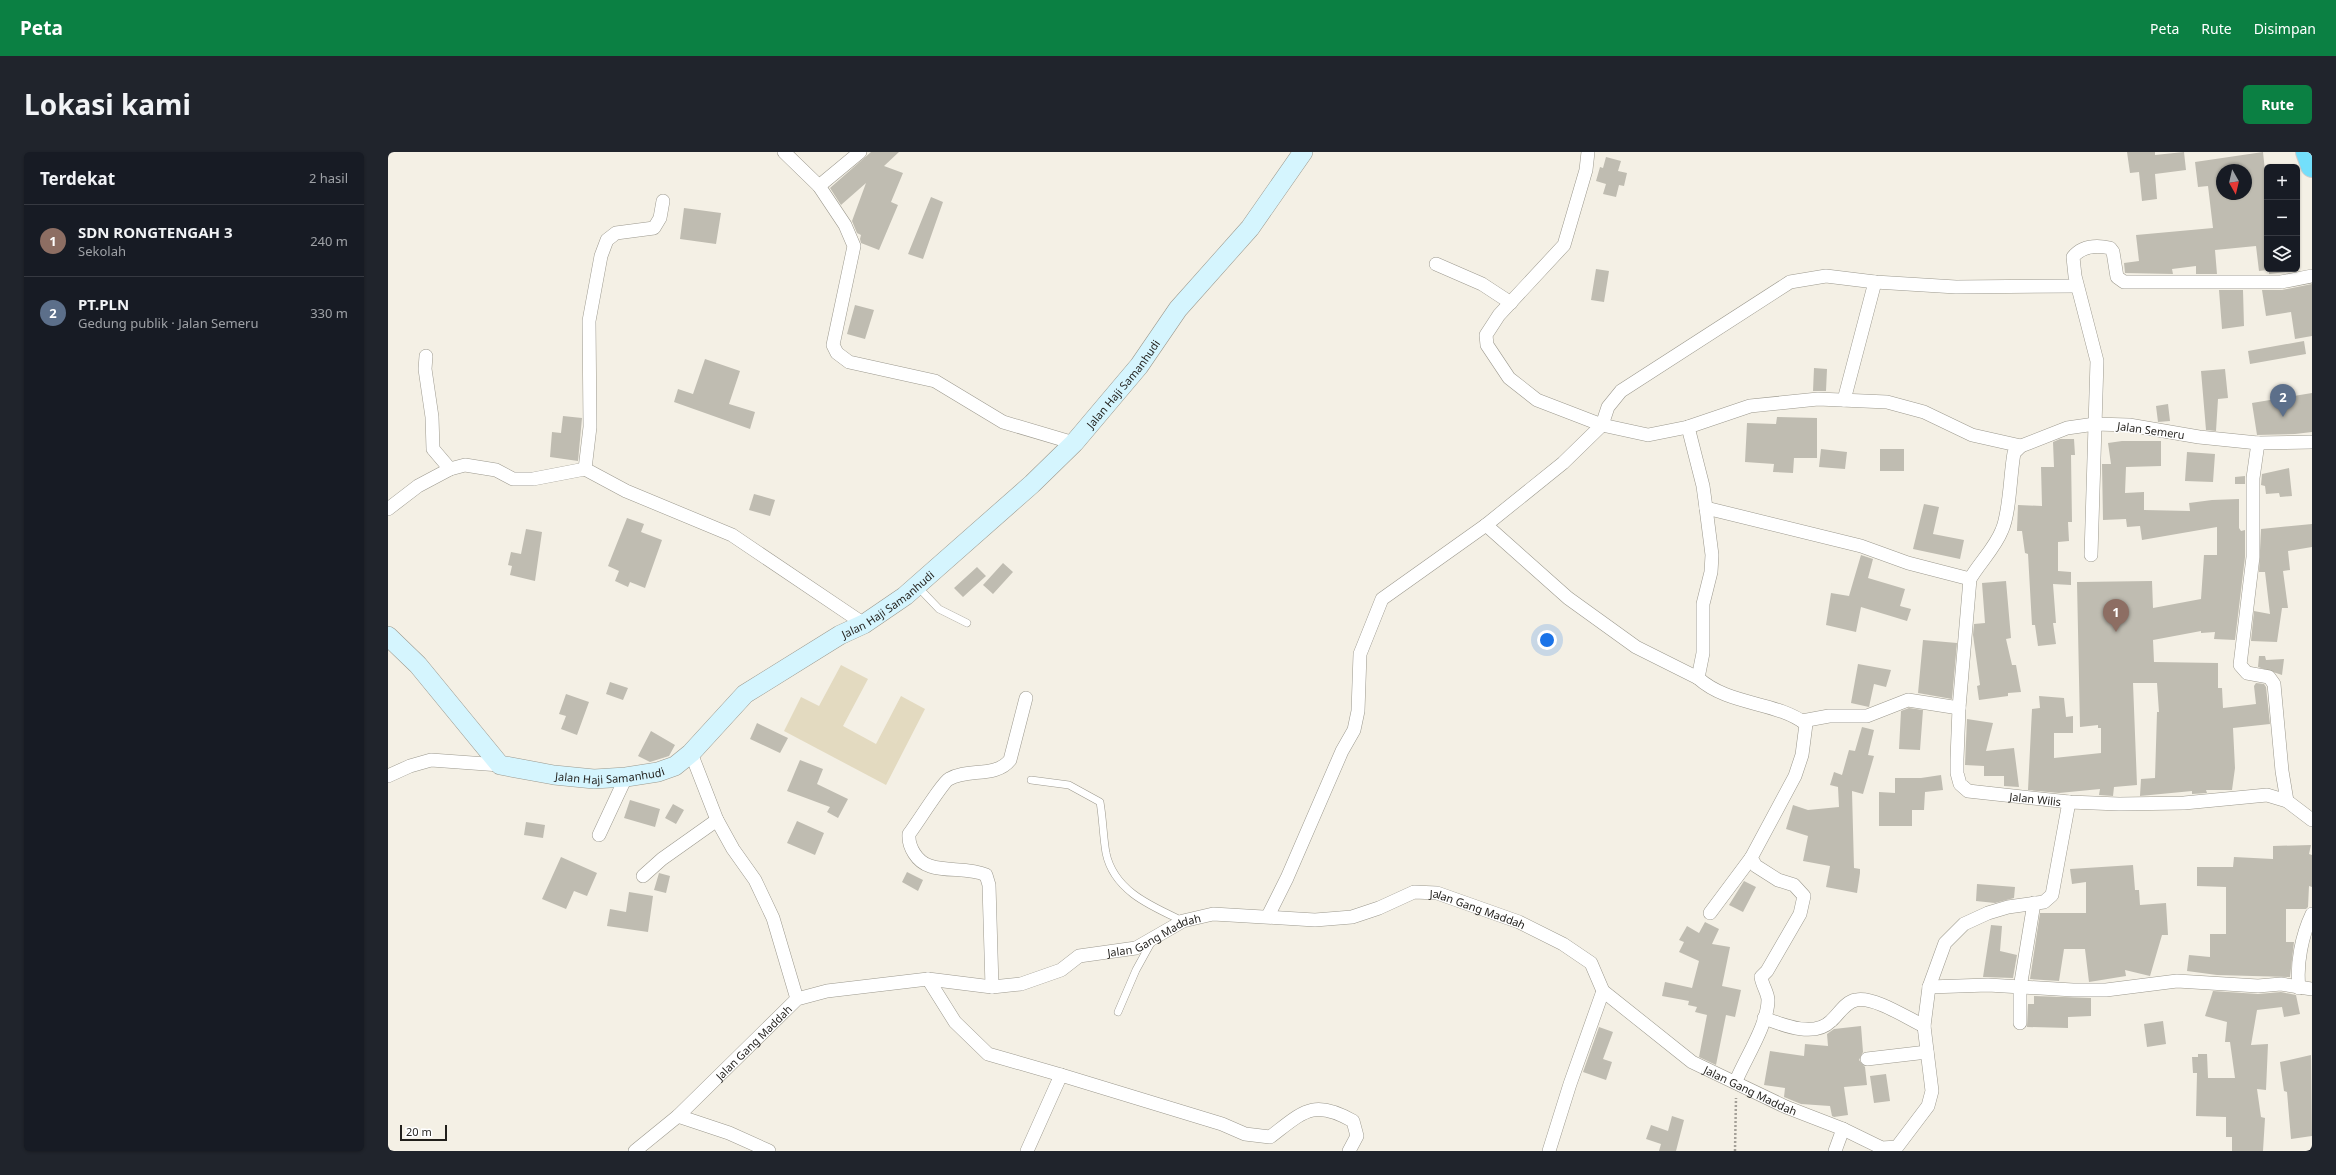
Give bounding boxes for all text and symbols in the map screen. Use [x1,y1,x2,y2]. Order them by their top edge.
text: Peta [20,15,63,41]
text: Peta [2150,19,2179,38]
text: Rute [2201,19,2232,38]
text: Disimpan [2254,19,2316,38]
text: Lokasi kami [24,85,191,123]
button: Rute [2243,85,2312,124]
north arrow [2216,164,2252,200]
map controls [2264,164,2300,272]
button: + [2264,164,2300,200]
text: Terdekat [40,167,115,190]
text: 2 hasil [309,169,348,187]
button: − [2264,200,2300,236]
text: SDN RONGTENGAH 3 [78,222,233,242]
text: 1 [49,232,57,250]
text: 240 m [310,232,348,250]
button: layers [2264,236,2300,272]
text: Sekolah [78,242,126,260]
text: PT.PLN [78,294,129,314]
text: 2 [49,304,57,322]
text: 330 m [310,304,348,322]
text: Gedung publik · Jalan Semeru [78,314,258,332]
street label: Jalan Haji Samanhudi [1082,336,1163,432]
pin: 2 [2270,384,2296,417]
street label: Jalan Semeru [2115,418,2186,442]
street label: Jalan Haji Samanhudi [838,567,937,641]
pin: 1 [2103,599,2129,632]
your location [1537,630,1557,650]
street label: Jalan Haji Samanhudi [554,763,666,787]
street label: Jalan Wilis [2008,788,2062,809]
street label: Jalan Gang Maddah [1428,885,1529,932]
street label: Jalan Gang Maddah [1105,910,1202,960]
street label: Jalan Gang Maddah [711,1001,795,1084]
street label: Jalan Gang Maddah [1701,1061,1799,1118]
scale bar [400,1123,447,1142]
text: 20 m [406,1124,432,1139]

